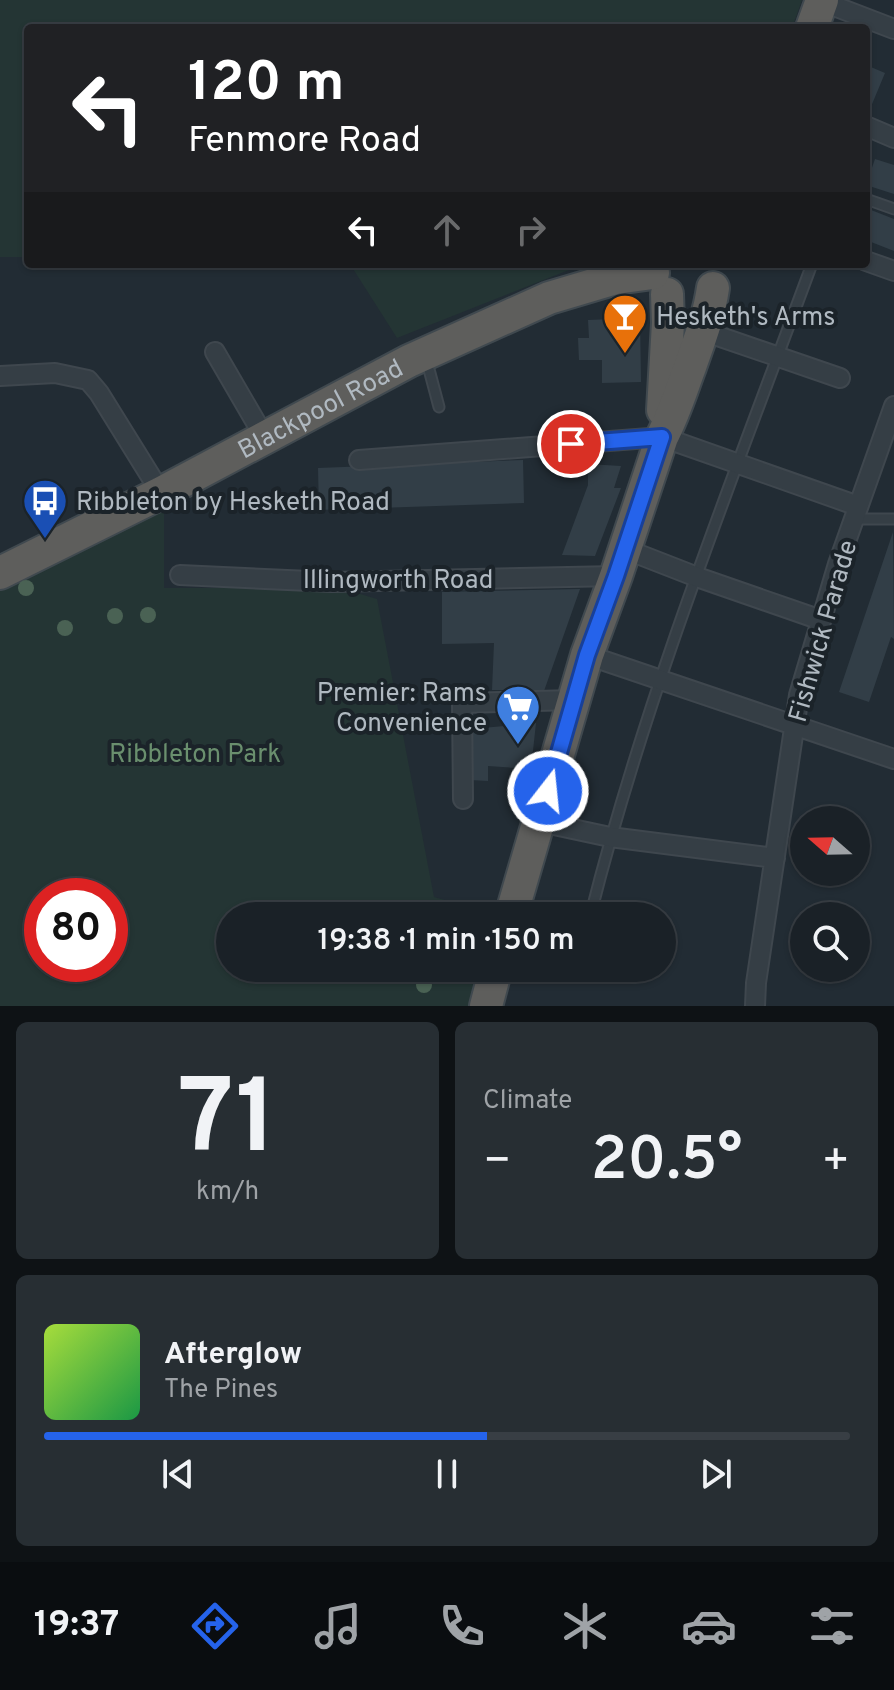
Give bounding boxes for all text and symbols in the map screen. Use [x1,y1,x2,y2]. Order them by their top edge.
text: 120 m [188,50,345,120]
icon: left [56,56,160,160]
text: Fenmore Road [188,119,421,165]
icon: left [341,208,385,252]
icon: ahead [425,208,469,252]
icon: right [509,208,553,252]
bar icon: Hesketh's Arms [601,292,649,355]
place label: Hesketh's Arms [656,302,836,335]
street label: Blackpool Road [233,353,410,468]
pin [537,410,605,478]
icon: arrive [549,422,593,466]
bus stop icon: Ribbleton by Hesketh Road [21,477,69,540]
place label: Ribbleton by Hesketh Road [76,487,390,520]
street label: Fishwick Parade [783,537,866,727]
street label: Illingworth Road [303,565,493,598]
place label: Premier: Rams Convenience [317,678,487,741]
supermarket icon: Premier: Rams Convenience [494,683,542,746]
park label: Ribbleton Park [109,739,281,772]
position arrow [506,749,590,833]
north arrow [790,806,870,886]
map controls [790,806,870,982]
speed limit sign: 80 [24,878,128,982]
button: search [790,902,870,982]
text: 19:38 · 1 min · 150 m [318,923,574,960]
text: 71 [178,1058,277,1190]
text: Climate [483,1085,572,1118]
text: 20.5° [591,1125,742,1201]
text: − [483,1135,511,1191]
text: + [822,1135,850,1191]
text: km/h [196,1176,259,1209]
text: Afterglow [164,1337,302,1374]
text: The Pines [164,1374,278,1407]
icon: previous [156,1452,200,1496]
icon: pause [425,1452,469,1496]
icon: next [694,1452,738,1496]
icon: directions [187,1598,243,1654]
icon: music [310,1598,366,1654]
icon: phone [434,1598,490,1654]
icon: climate [557,1598,613,1654]
icon: car [681,1598,737,1654]
icon: filters [804,1598,860,1654]
text: 19:37 [34,1603,119,1649]

